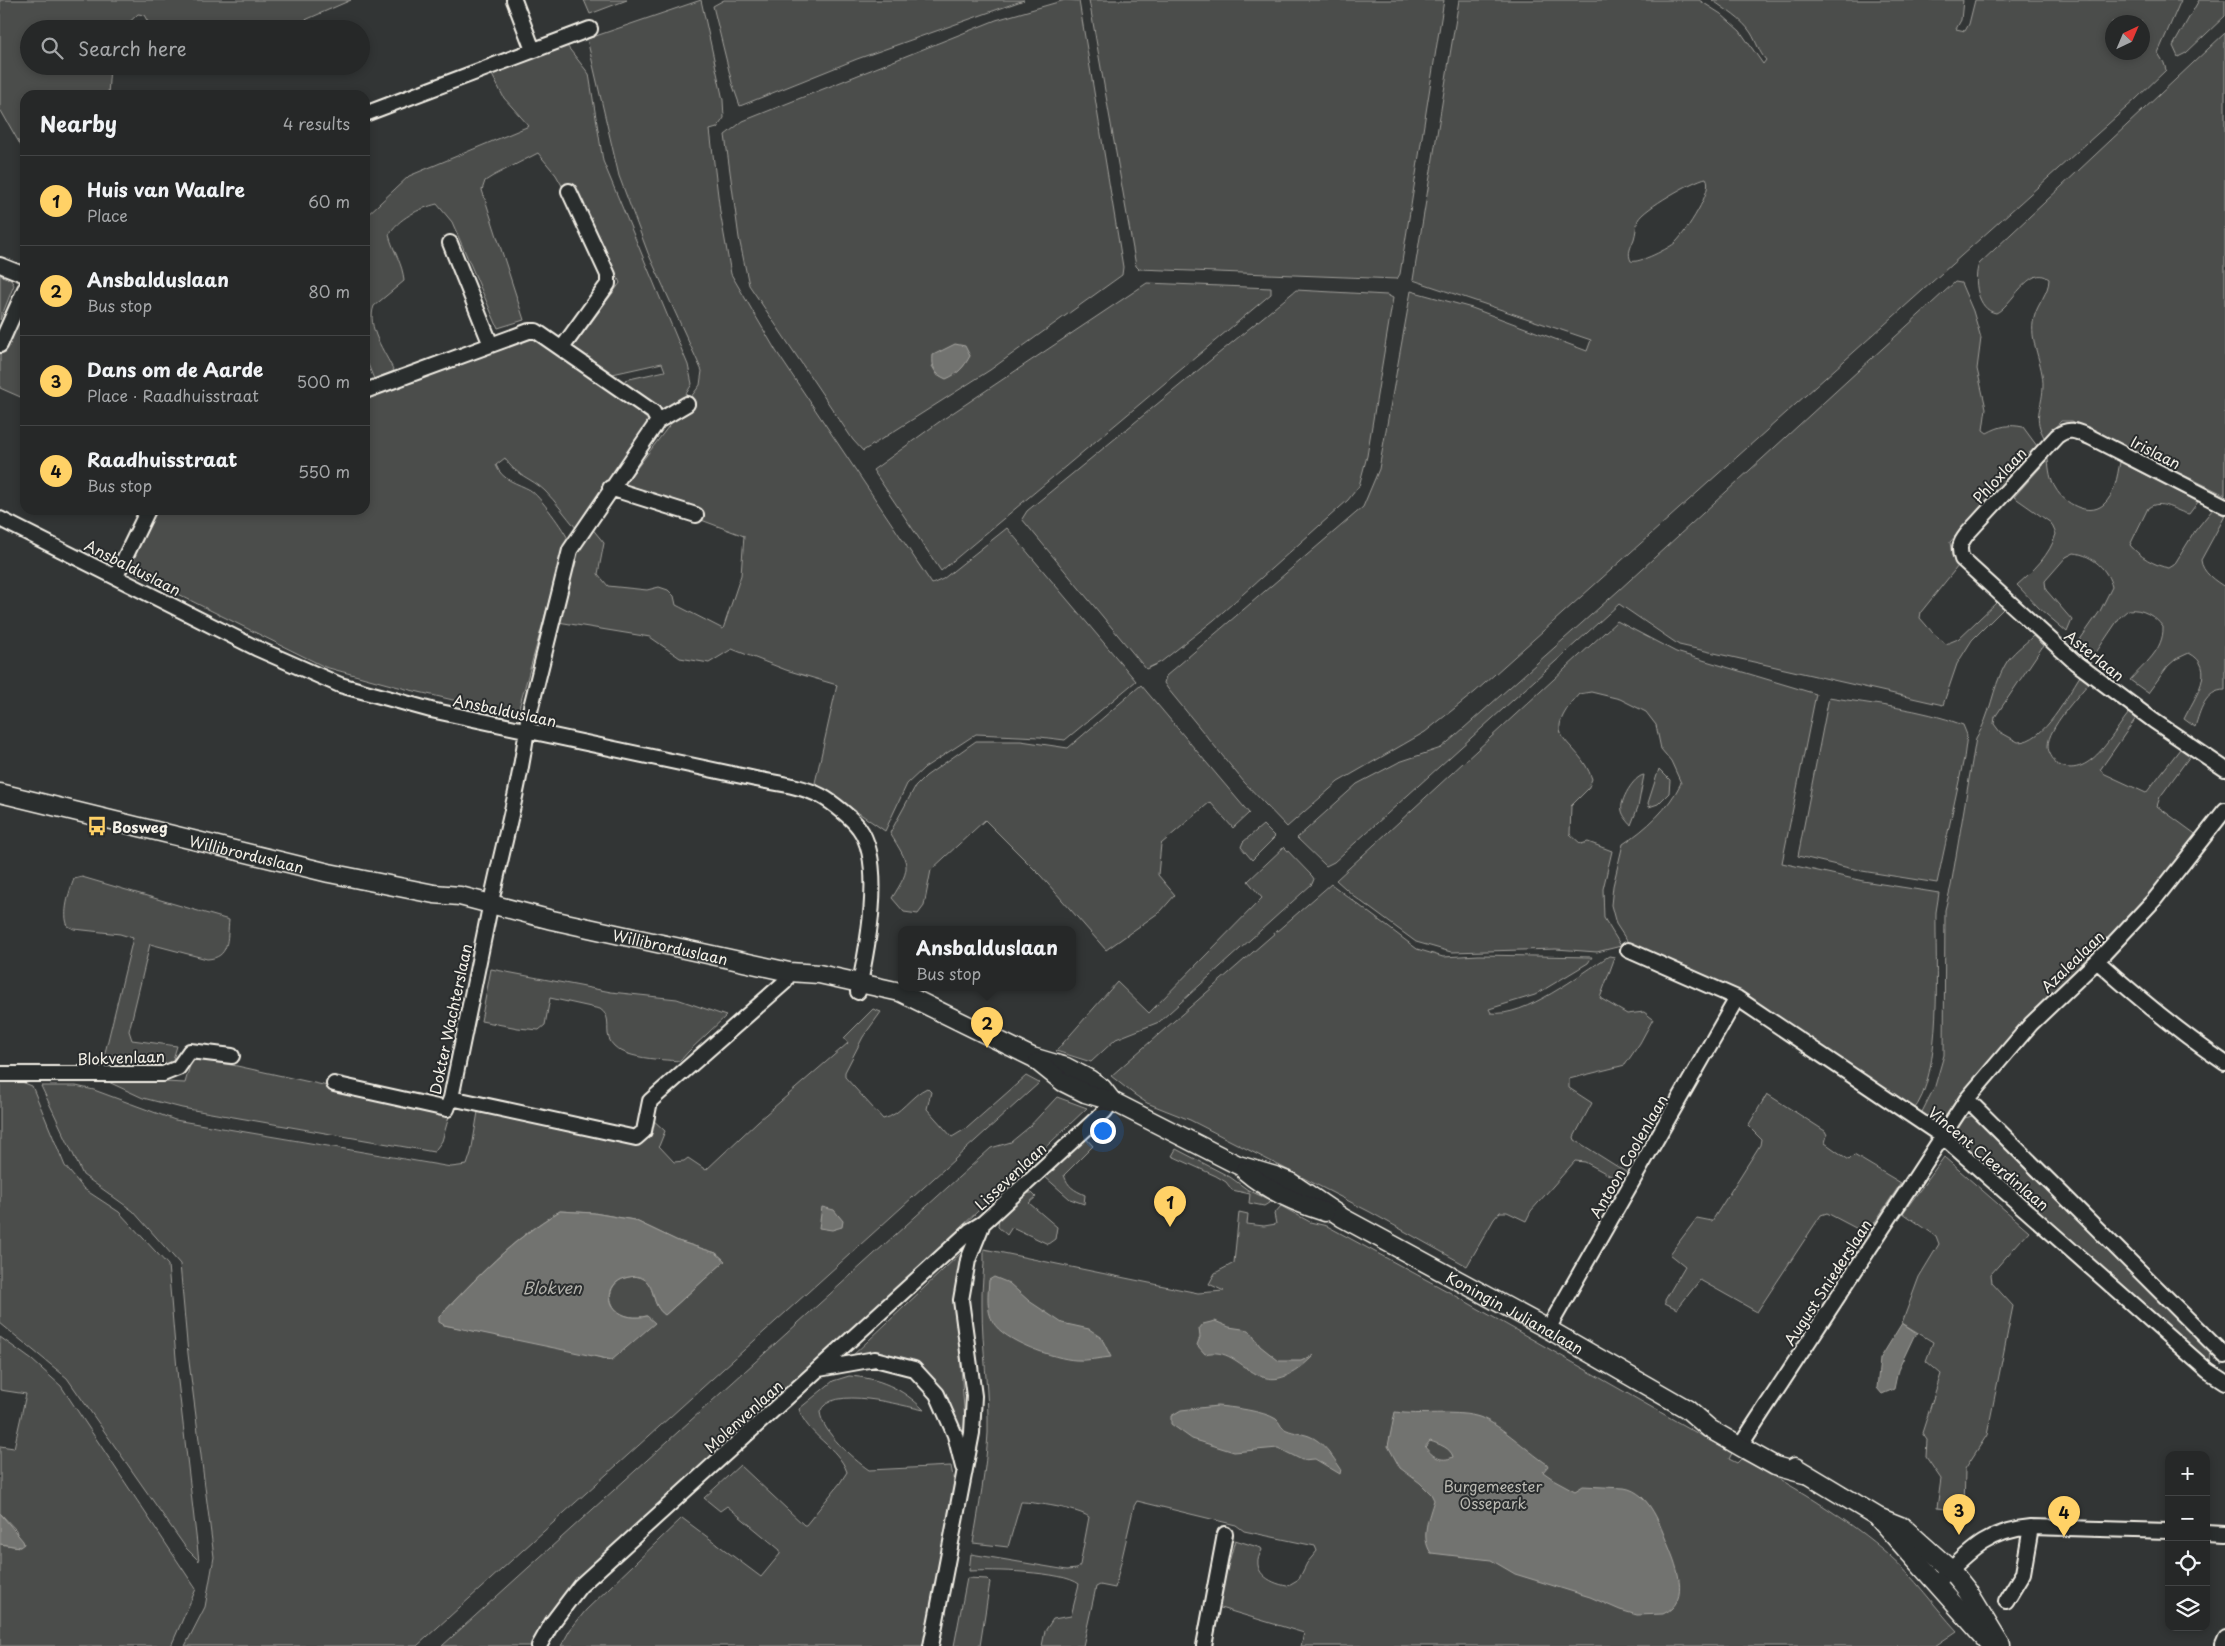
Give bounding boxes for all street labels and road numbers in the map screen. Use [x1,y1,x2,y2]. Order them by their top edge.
street label: Irislaan [2127,430,2185,474]
street label: Phloxlaan [1967,442,2031,508]
street label: Ansbalduslaan [81,533,185,601]
street label: Asterlaan [2060,624,2130,686]
street label: Ansbalduslaan [451,688,559,732]
street label: Willibrorduslaan [187,828,307,878]
street label: Willibrorduslaan [611,922,730,970]
street label: Azalealaan [2035,925,2109,997]
street label: Dokter Wachterslaan [423,942,477,1096]
street label: Blokvenlaan [77,1044,165,1070]
street label: Antoon Coolenlaan [1583,1090,1673,1222]
street label: Vincent Cleerdinlaan [1924,1100,2054,1216]
street label: Lissevenlaan [969,1137,1051,1215]
street label: August Sniederslaan [1777,1214,1877,1350]
street label: Koningin Julianalaan [1442,1265,1588,1359]
street label: Molenvenlaan [698,1374,788,1458]

